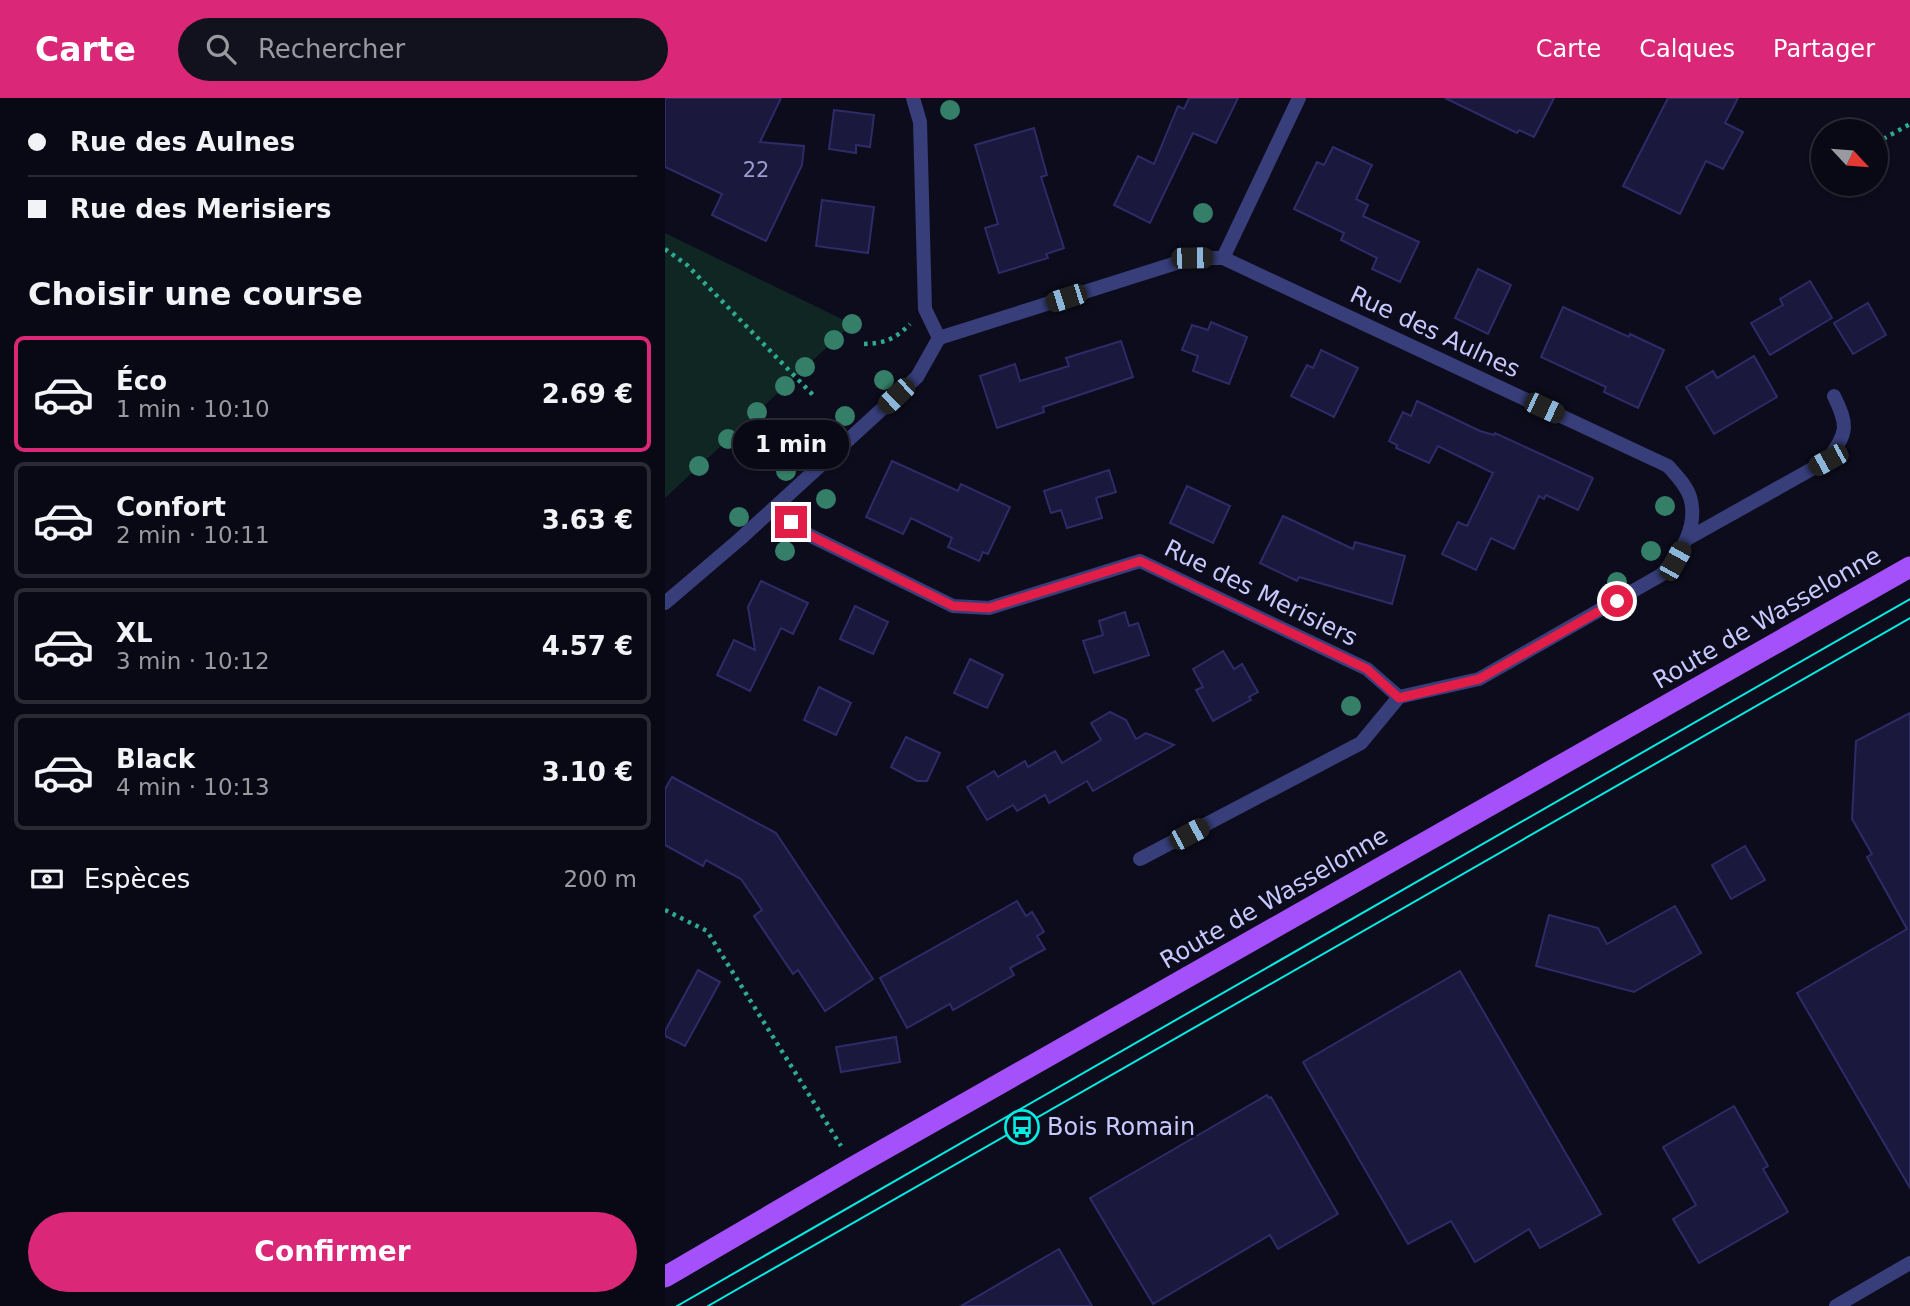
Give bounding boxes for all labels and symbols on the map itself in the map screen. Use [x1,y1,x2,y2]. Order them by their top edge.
north arrow [1811,119,1888,196]
house number: 22 [743,158,769,182]
car [1171,247,1214,269]
street label: Rue des Aulnes [1346,280,1524,384]
car [1043,282,1090,314]
car [874,374,919,418]
car [1521,390,1568,426]
callout: 1 min [733,420,849,470]
car [1805,441,1852,479]
route end [775,506,807,538]
street label: Rue des Merisiers [1160,534,1362,652]
car [1656,538,1695,584]
street label: Route de Wasselonne [1648,541,1886,695]
route start [1601,585,1633,617]
car [1166,815,1213,853]
street label: Route de Wasselonne [1155,821,1393,975]
bus stop icon: Bois Romain [1003,1108,1041,1146]
place label: Bois Romain [1047,1113,1195,1141]

